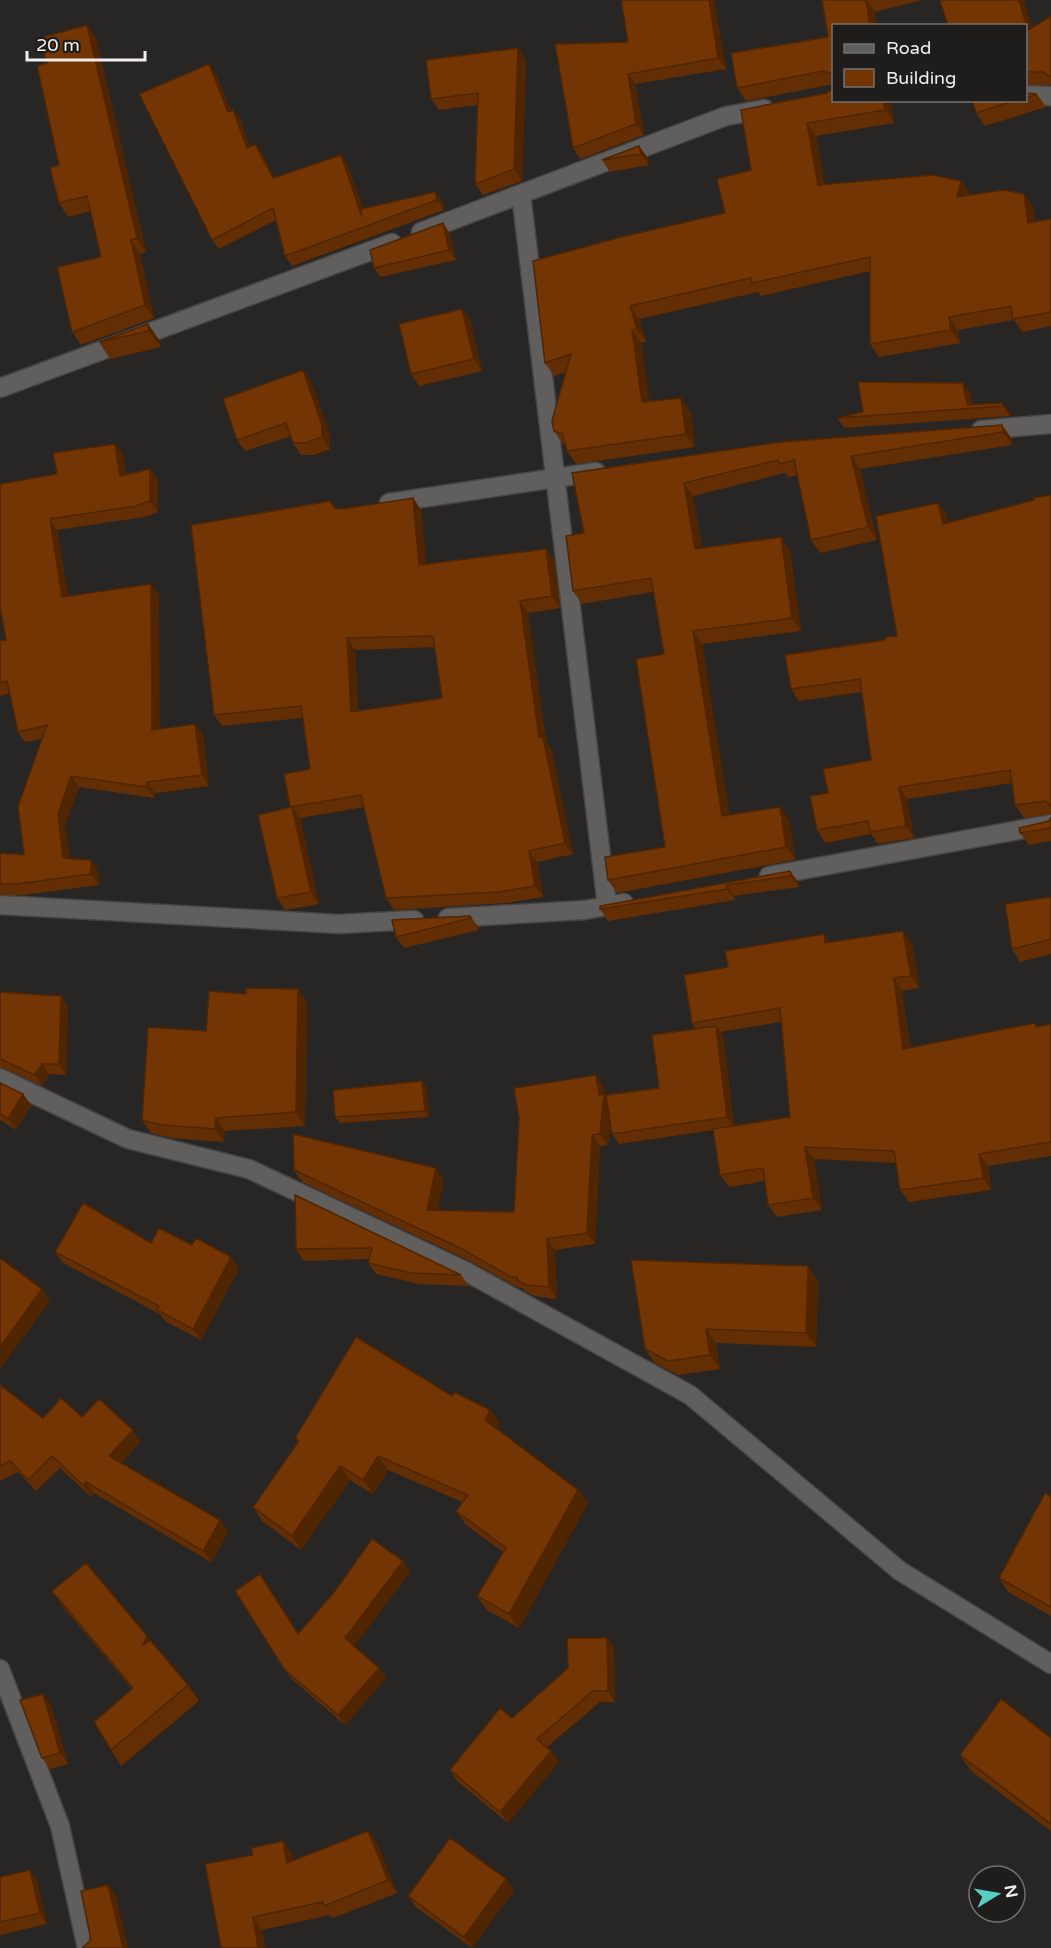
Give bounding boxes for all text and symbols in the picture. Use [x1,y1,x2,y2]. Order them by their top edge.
scale bar [27,24,146,62]
legend [832,24,1027,102]
text: 20 m [36,34,80,56]
text: Road [886,37,931,59]
text: Building [886,67,956,89]
north arrow [967,1864,1027,1924]
text: N [1000,1883,1022,1900]

